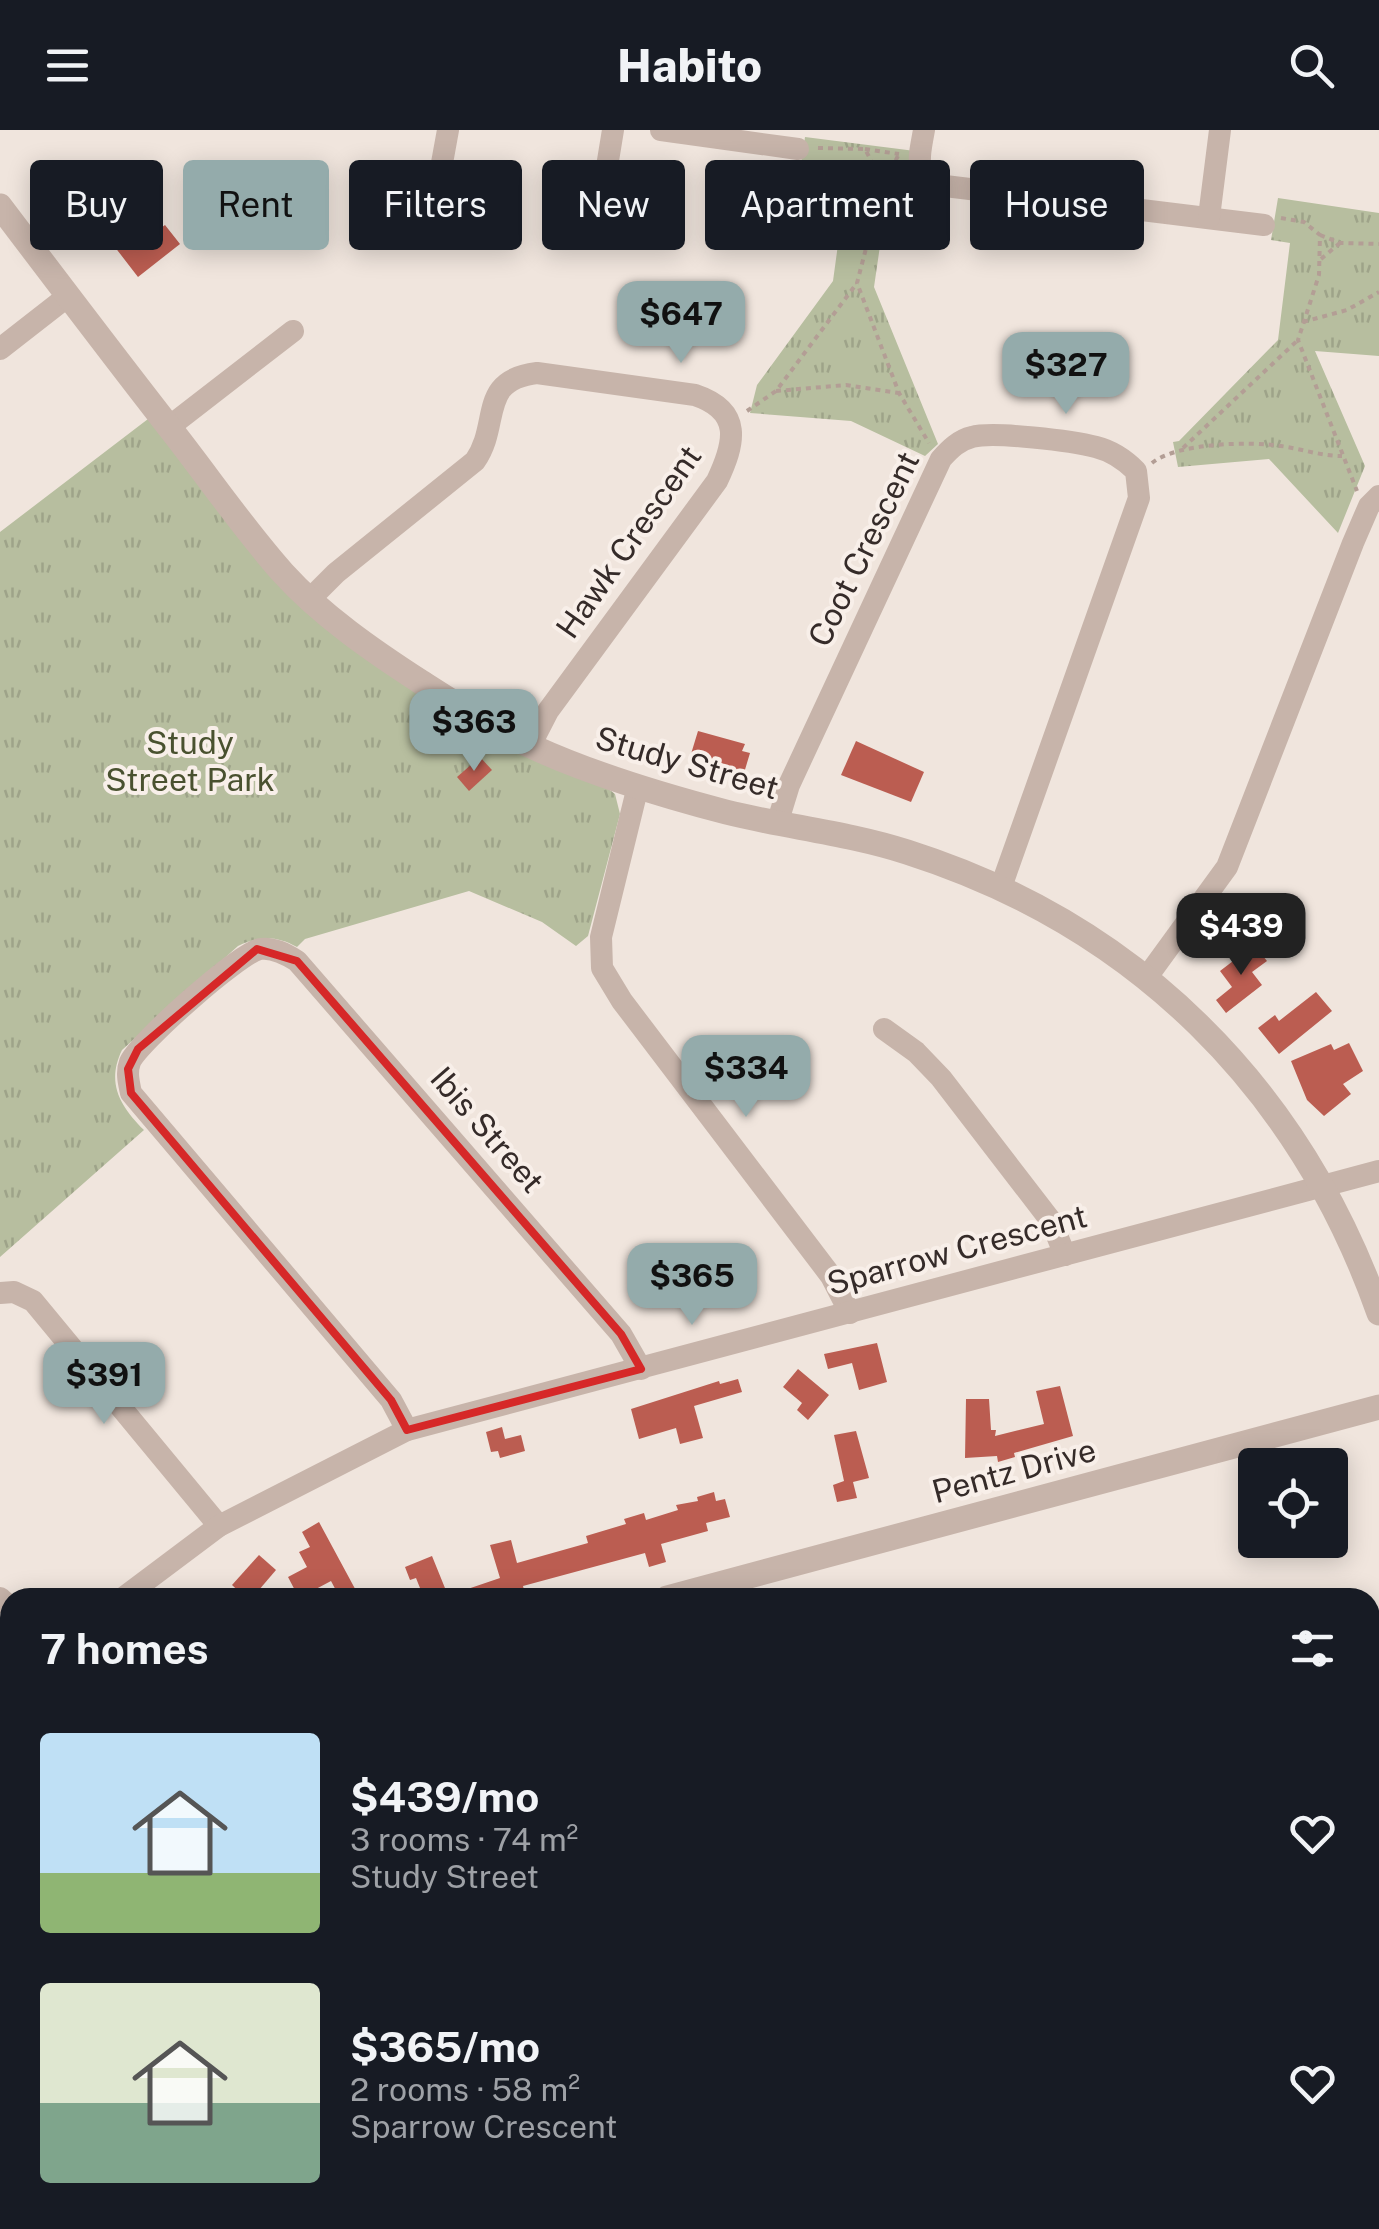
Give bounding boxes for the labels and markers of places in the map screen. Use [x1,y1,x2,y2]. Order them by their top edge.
pin: $647 [622,281,740,366]
pin: $327 [1007,332,1125,417]
pin: $363 [415,689,533,774]
pin: $439 [1182,893,1300,978]
pin: $334 [687,1035,805,1120]
pin: $365 [633,1243,751,1328]
pin: $391 [45,1342,163,1427]

